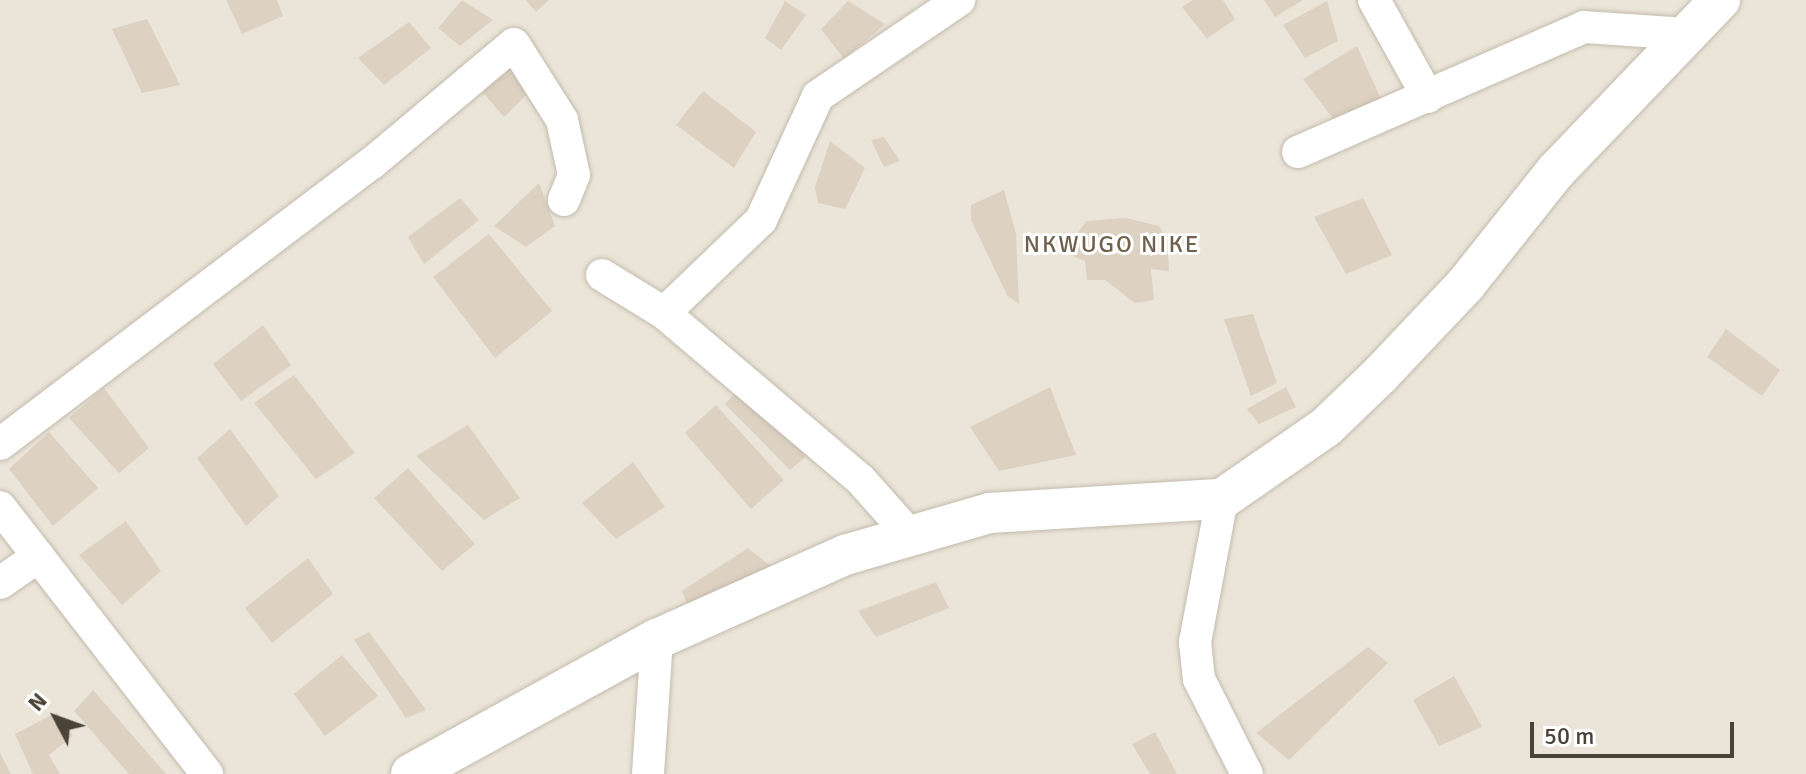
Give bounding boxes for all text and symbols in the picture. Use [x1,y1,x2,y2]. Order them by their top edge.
district label: NKWUGO NIKE [1024,231,1200,259]
north arrow [16,678,96,758]
text: N [22,687,53,717]
scale bar [1534,706,1738,756]
text: 50 m [1544,721,1594,751]

